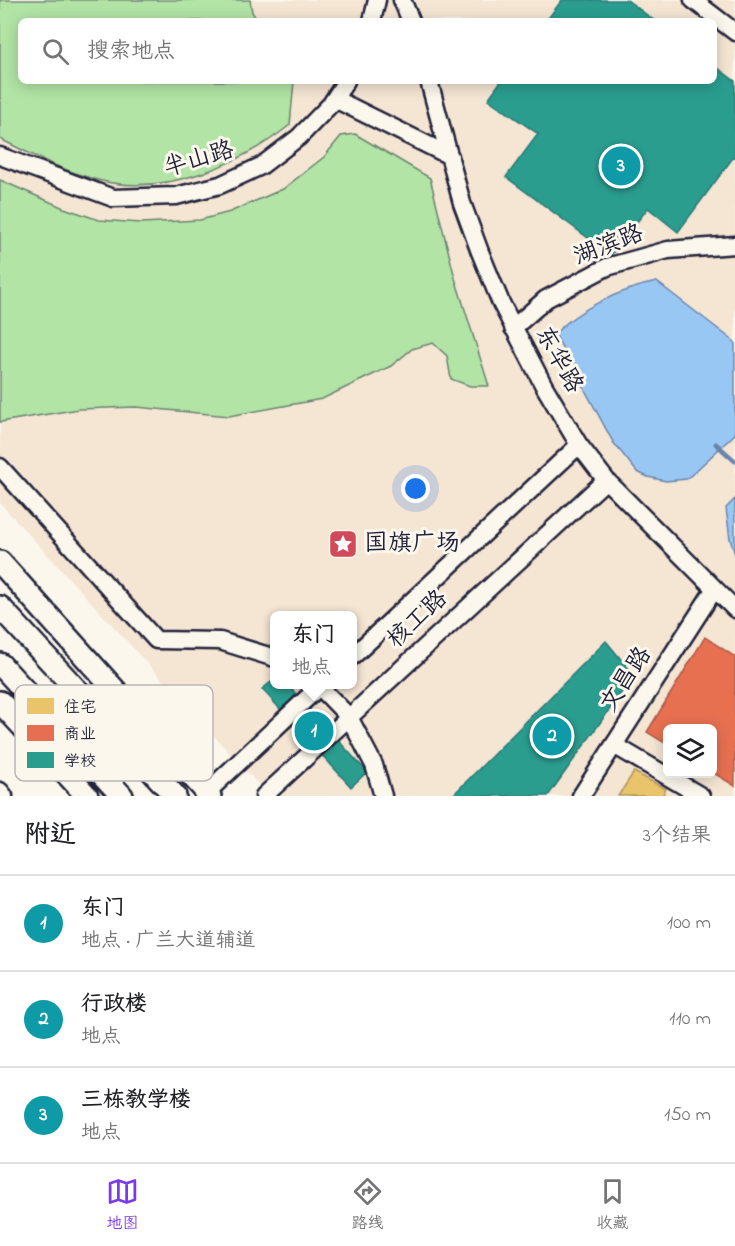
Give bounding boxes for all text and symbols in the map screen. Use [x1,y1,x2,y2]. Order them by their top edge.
search box [18,18,717,84]
icon: search [39,35,72,68]
text: 搜索地点 [87,36,175,68]
street label: 半山路 [160,133,238,187]
pin: 3 [602,144,640,188]
street label: 湖滨路 [569,217,649,275]
street label: 东华路 [525,320,591,400]
your location [401,474,430,503]
place label: 国旗广场 [364,527,460,562]
place icon: 国旗广场 [327,528,359,560]
street label: 核工路 [380,583,456,657]
popup [270,611,357,689]
text: 东门 [291,620,336,652]
street label: 文昌路 [593,640,661,720]
text: 地点 [291,654,331,683]
legend [15,685,213,781]
text: 住宅 [64,696,96,720]
pin: 1 [294,708,334,754]
pin: 2 [532,714,572,758]
text: 商业 [64,723,96,747]
map controls [663,724,717,778]
button: layers [663,724,717,778]
text: 学校 [64,750,96,774]
text: 附近 [24,817,76,855]
text: 3个结果 [643,822,711,851]
text: 东门 [81,893,125,925]
text: 1 [40,909,47,938]
text: 100 m [667,909,711,938]
text: 地点 · 广兰大道辅道 [81,927,255,956]
text: 行政楼 [81,989,147,1021]
text: 2 [39,1005,48,1034]
text: 110 m [669,1005,711,1034]
text: 地点 [81,1023,121,1052]
text: 三栋教学楼 [81,1085,191,1117]
text: 3 [39,1101,48,1130]
text: 150 m [664,1101,711,1130]
text: 地点 [81,1119,121,1148]
tab: 地图 [106,1175,139,1236]
tab: 路线 [351,1175,384,1236]
tab: 收藏 [596,1175,629,1236]

